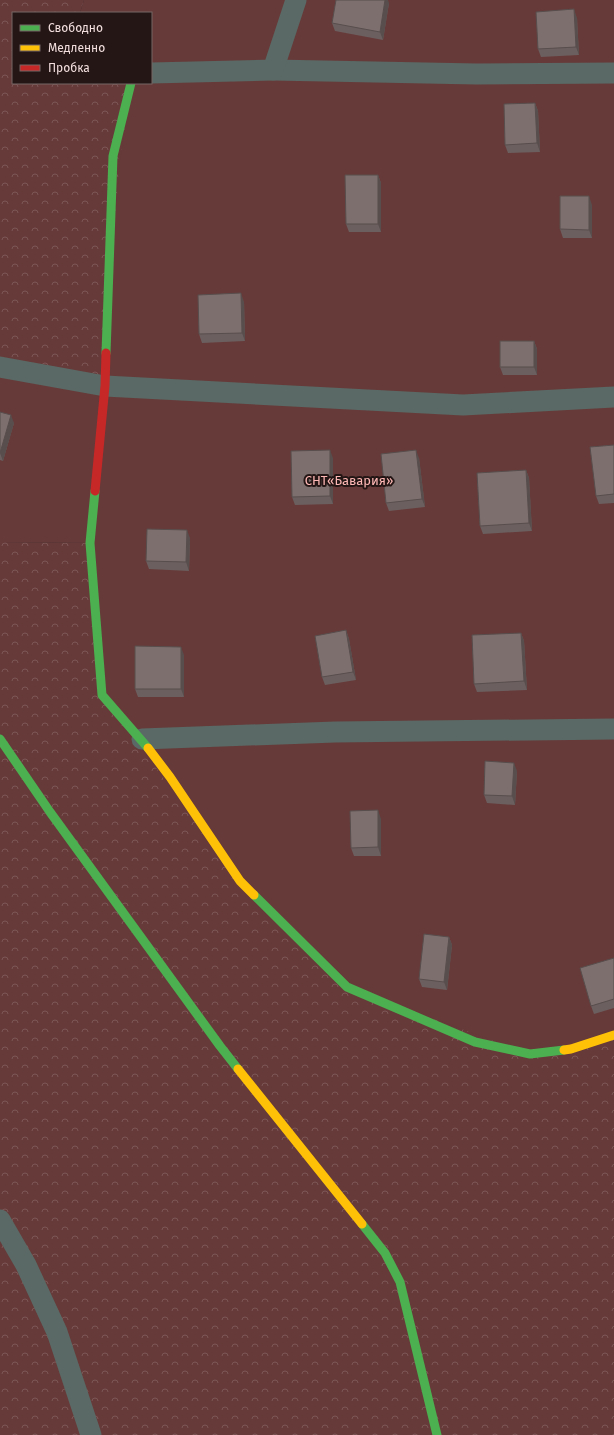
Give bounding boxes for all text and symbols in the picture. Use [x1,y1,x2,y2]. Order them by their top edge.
legend [12,12,152,84]
text: Свободно [48,21,103,35]
text: Медленно [48,41,105,55]
text: Пробка [48,61,90,75]
park label: СНТ«Бавария» [305,473,393,488]

